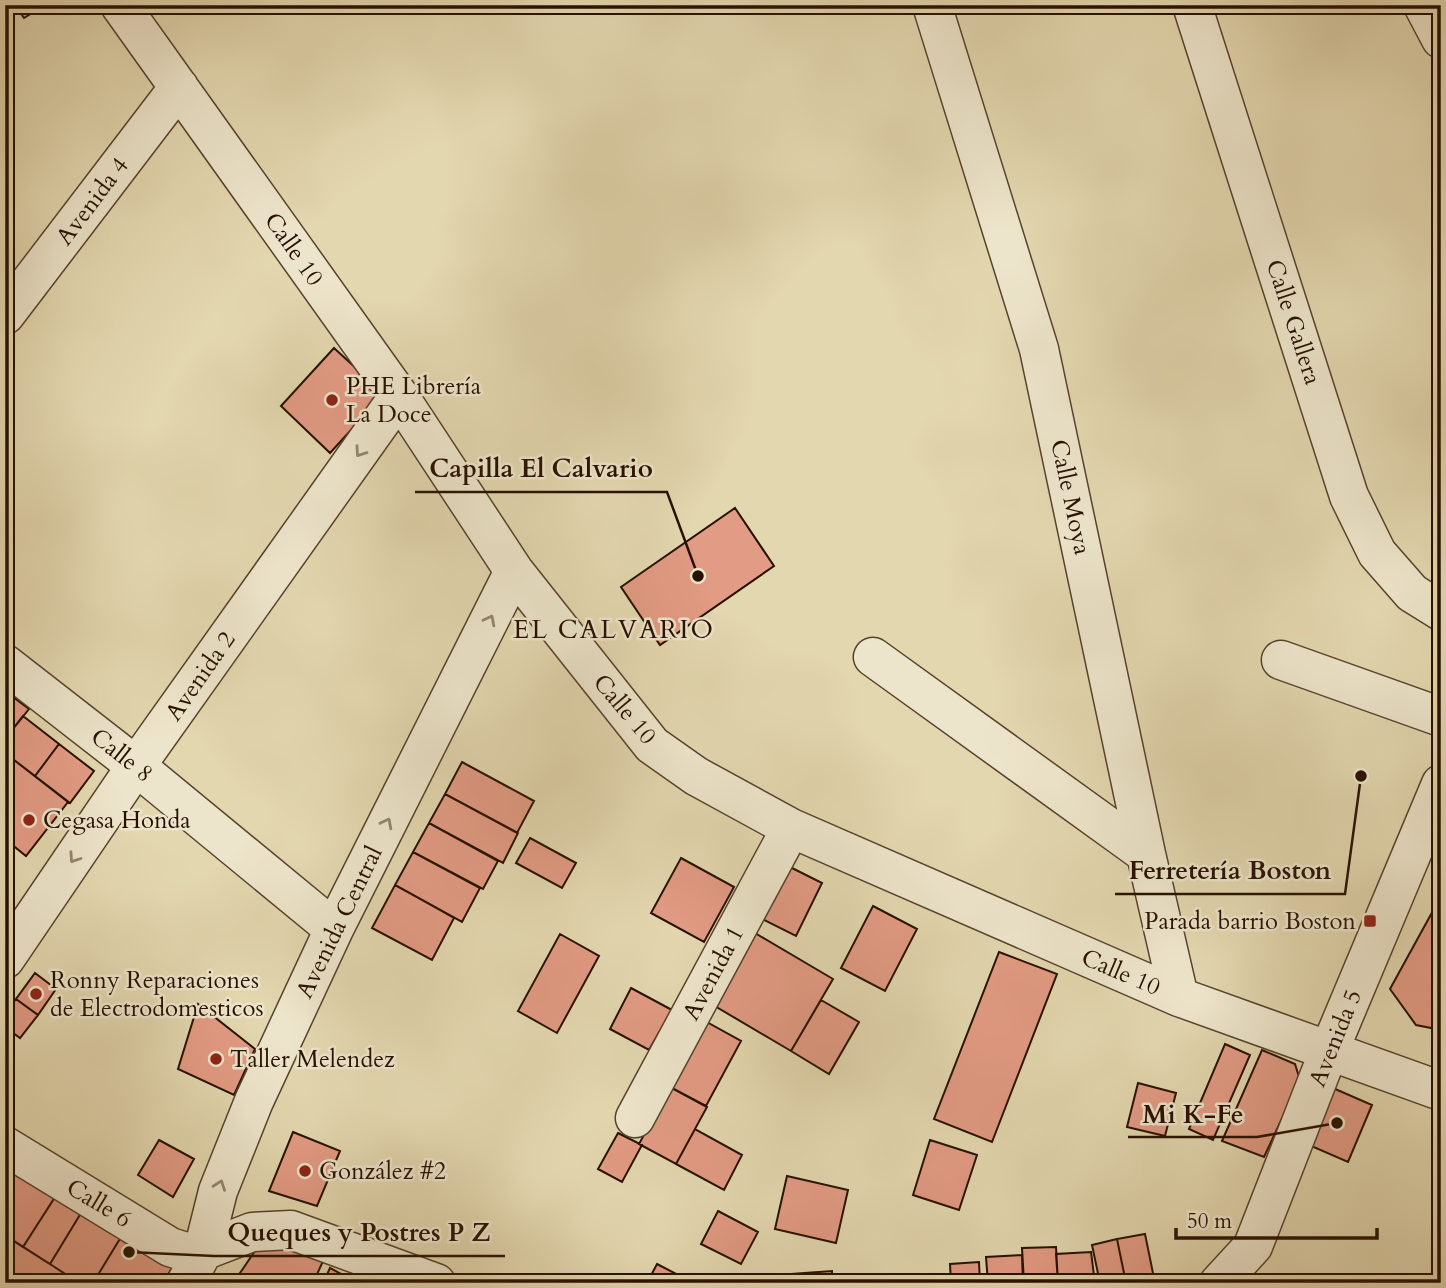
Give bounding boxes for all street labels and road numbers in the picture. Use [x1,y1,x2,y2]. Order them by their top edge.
street label: Avenida 4 [48,150,136,252]
street label: Calle 10 [256,206,331,293]
street label: Calle Gallera [1258,255,1329,390]
street label: Calle Moya [1042,436,1099,558]
street label: Avenida 2 [158,625,243,728]
street label: Calle 10 [585,667,664,752]
street label: Calle 8 [84,721,160,790]
street label: Avenida Central [288,840,391,1004]
street label: Avenida 1 [675,920,752,1026]
street label: Calle 10 [1076,941,1165,1004]
street label: Avenida 5 [1301,985,1370,1092]
street label: Calle 6 [60,1171,137,1236]

